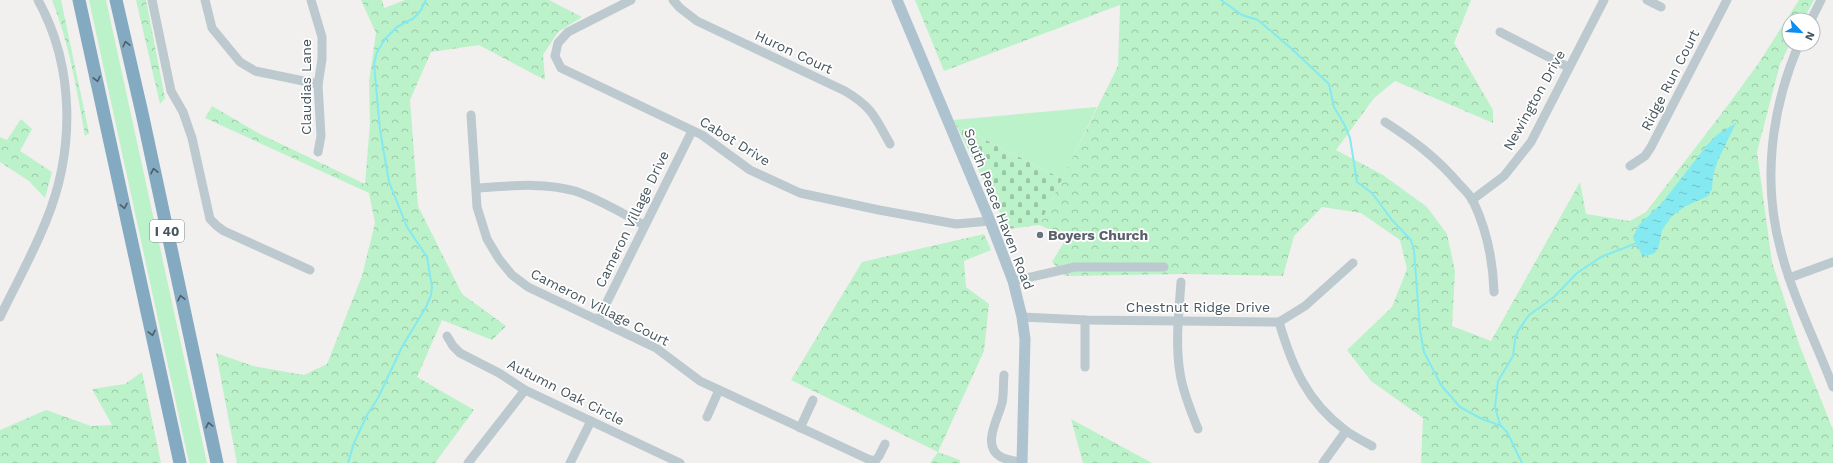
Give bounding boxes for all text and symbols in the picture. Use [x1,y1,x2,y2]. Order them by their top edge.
north arrow [1781,12,1821,52]
street label: Huron Court [753,27,836,77]
street label: Ridge Run Court [1638,27,1702,133]
text: N [1802,30,1817,42]
street label: Claudias Lane [298,39,314,135]
one-way arrow [122,41,130,47]
street label: Newington Drive [1500,47,1568,153]
one-way arrow [93,76,101,82]
street label: Cabot Drive [697,113,773,169]
street label: South Peace Haven Road [961,126,1037,292]
street label: Cameron Village Drive [592,148,672,290]
one-way arrow [151,167,159,174]
one-way arrow [120,203,128,209]
road number: I 40 [150,220,184,242]
place label: Boyers Church [1048,227,1148,243]
marker: Boyers Church [1035,230,1045,240]
street label: Cameron Village Court [528,265,672,349]
one-way arrow [178,295,186,301]
street label: Chestnut Ridge Drive [1126,299,1270,315]
one-way arrow [147,330,155,336]
street label: Autumn Oak Circle [505,356,627,428]
one-way arrow [205,422,213,428]

